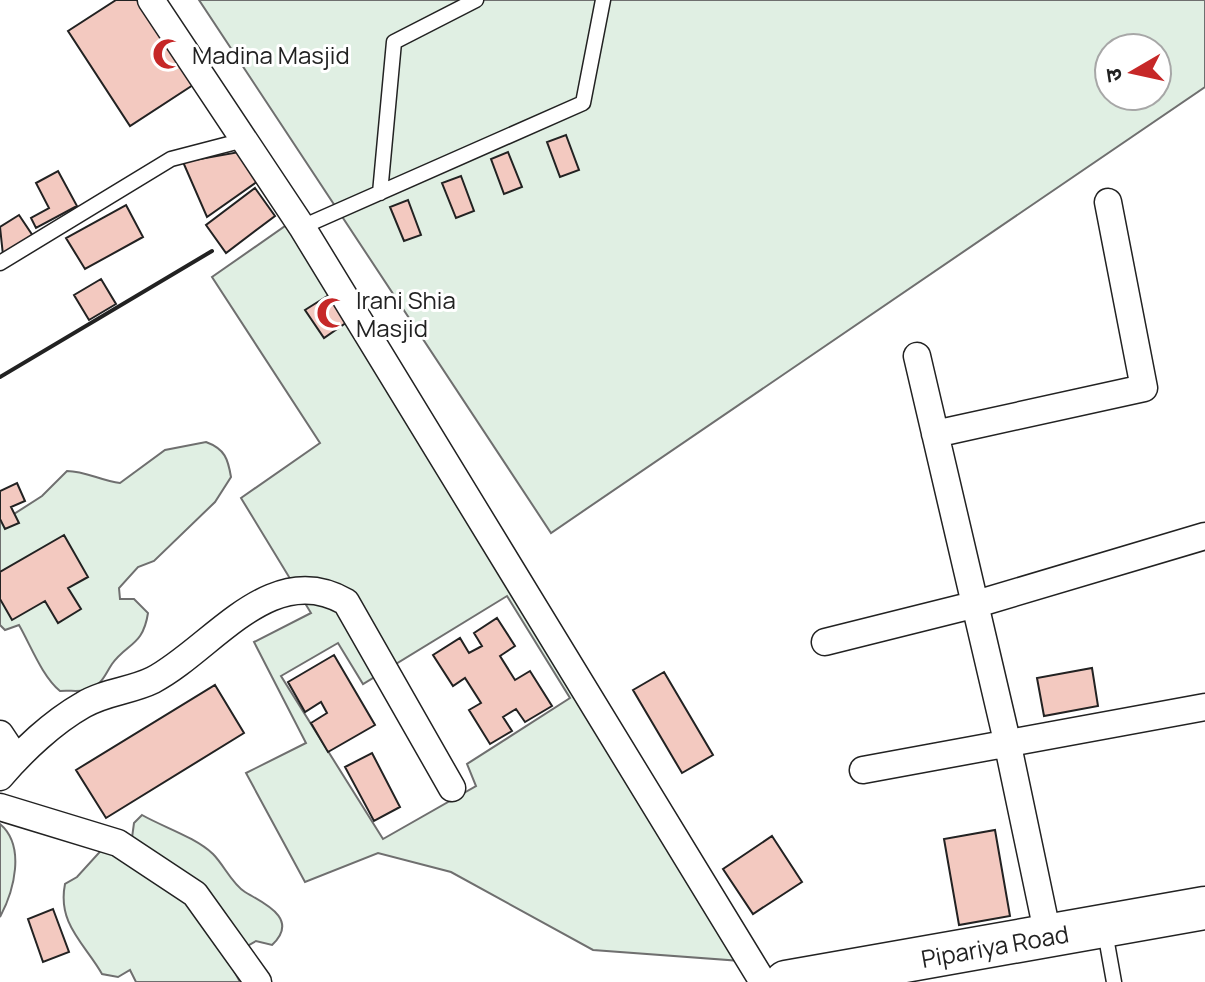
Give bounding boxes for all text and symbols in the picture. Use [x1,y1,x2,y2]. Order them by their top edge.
north arrow [1093,32,1173,112]
mosque icon: Madina Masjid [151,37,185,71]
place label: Madina Masjid [192,38,350,71]
text: उ [1097,65,1129,84]
place label: Irani Shia Masjid [356,283,456,344]
mosque icon: Irani Shia Masjid [315,296,349,330]
street label: Pipariya Road [918,916,1071,974]

